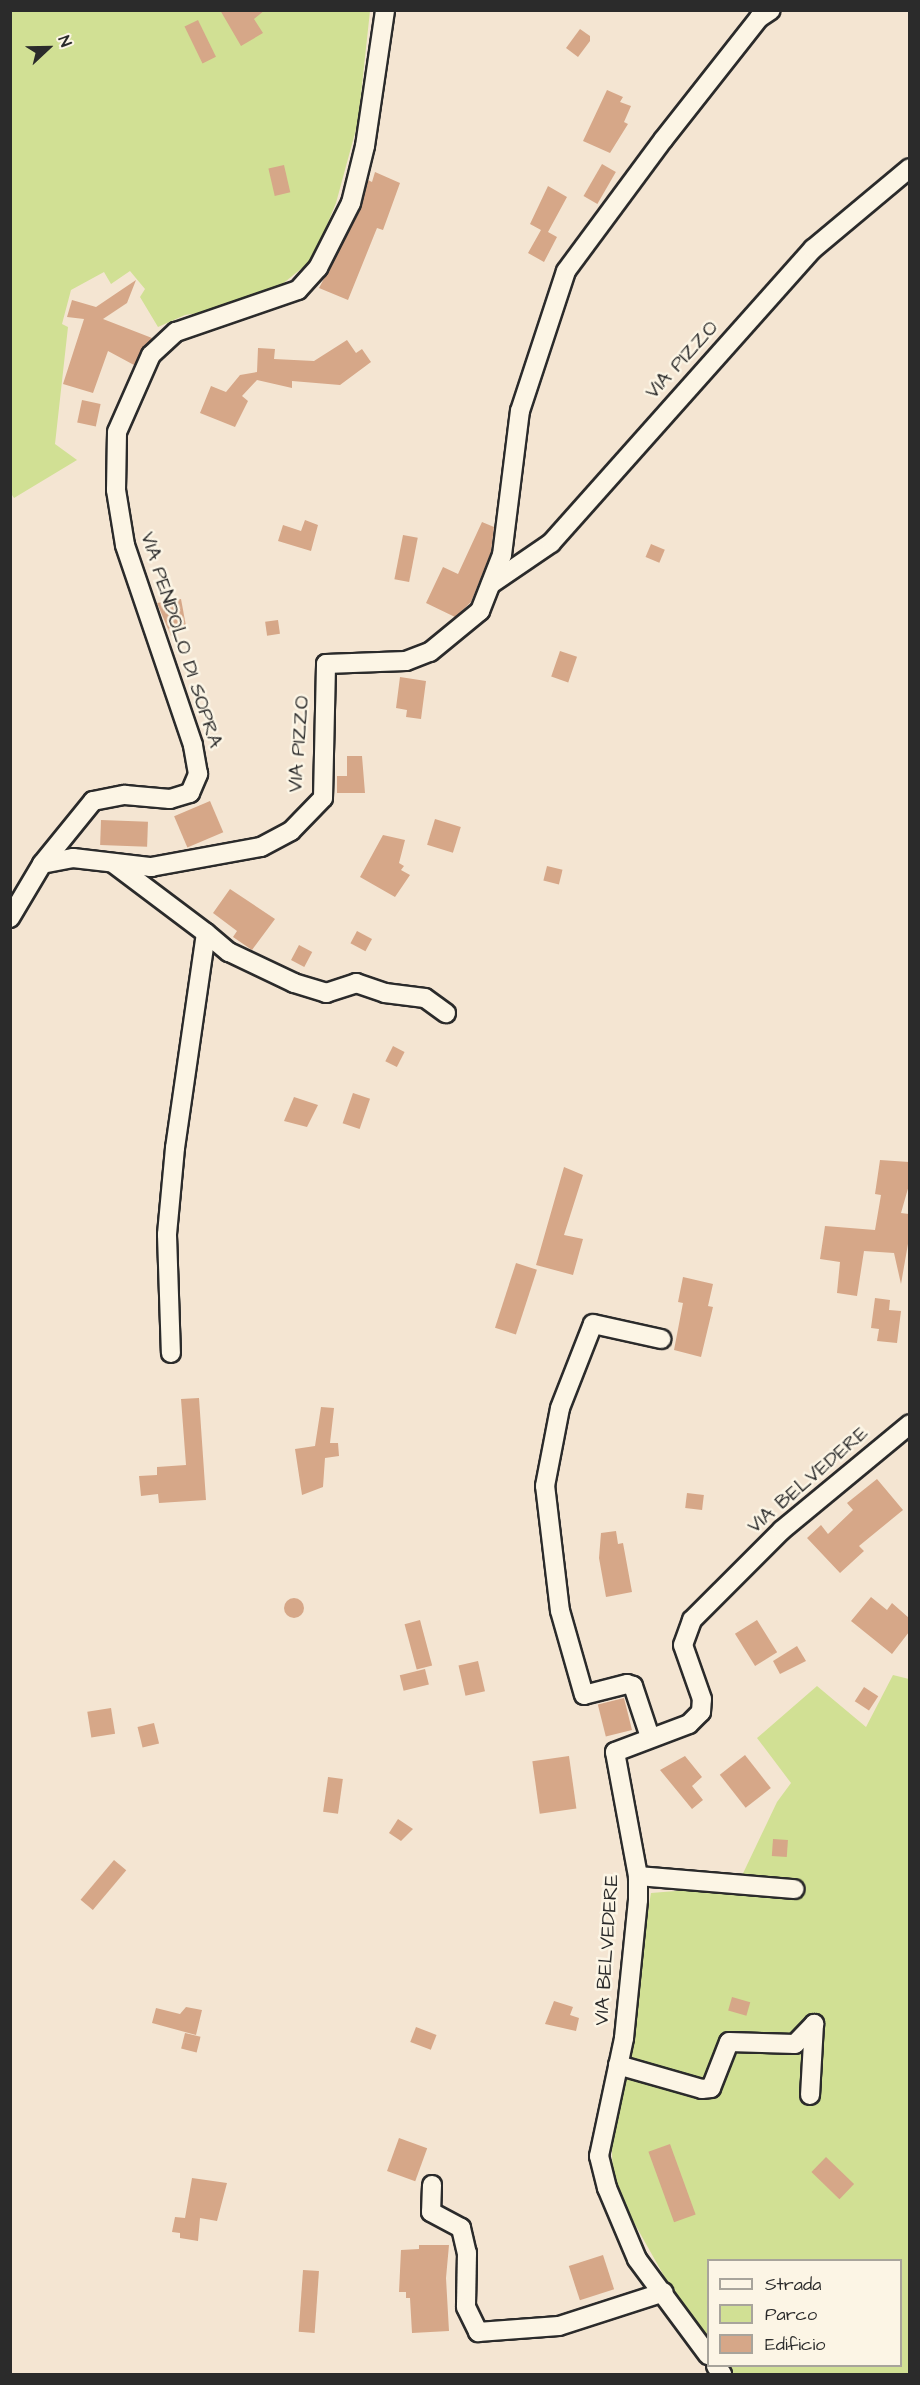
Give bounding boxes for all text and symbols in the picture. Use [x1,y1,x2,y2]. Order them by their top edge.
north arrow [18,18,78,78]
text: N [53,32,77,50]
street label: VIA PIZZO [641,316,723,404]
street label: VIA PENDOLO DI SOPRA [135,529,227,751]
street label: VIA PIZZO [284,695,314,793]
street label: VIA BELVEDERE [743,1421,873,1539]
street label: VIA BELVEDERE [590,1874,624,2026]
legend [707,2259,902,2367]
text: Strada [765,2272,821,2297]
text: Parco [765,2302,817,2327]
text: Edificio [765,2332,825,2357]

